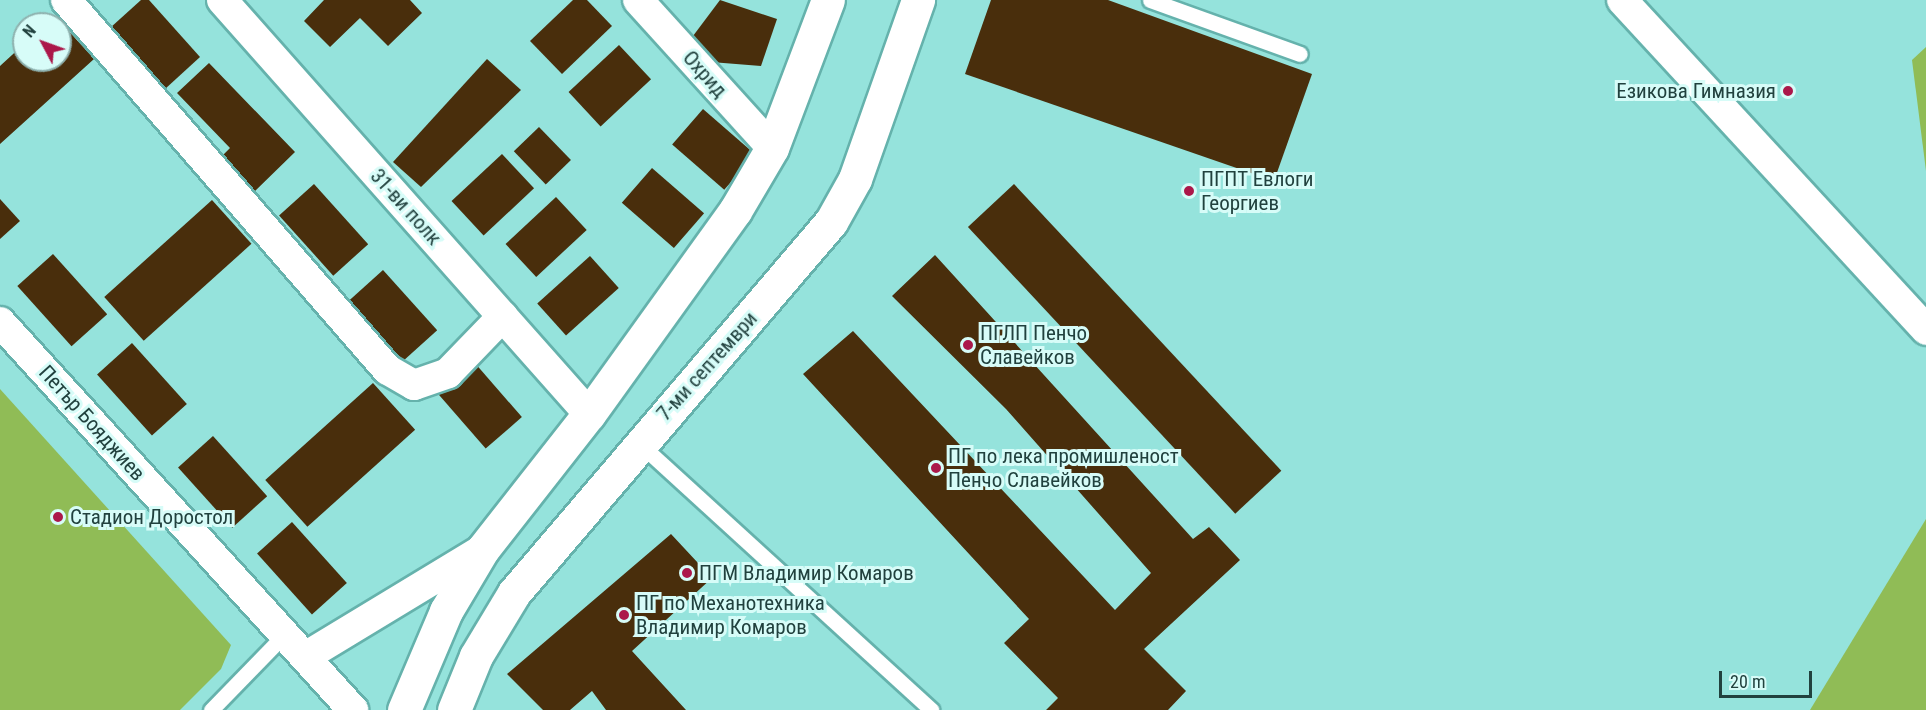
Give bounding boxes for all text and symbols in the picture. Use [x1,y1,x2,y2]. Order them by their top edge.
north arrow [12,12,72,72]
text: N [19,21,40,41]
street label: Охрид [678,45,732,103]
place label: Езикова Гимназия [1616,78,1776,104]
marker: Езикова Гимназия [1781,84,1795,98]
street label: 31-ви полк [365,164,447,250]
place label: ПГПТ Евлоги Георгиев [1201,166,1314,216]
marker: ПГПТ Евлоги Георгиев [1182,184,1196,198]
street label: 7-ми септември [651,306,763,426]
place label: ПГЛП Пенчо Славейков [980,320,1087,370]
marker: ПГЛП Пенчо Славейков [961,338,975,352]
street label: Петър Бояджиев [34,360,150,486]
place label: ПГ по лека промишленост Пенчо Славейков [948,443,1179,493]
marker: ПГ по лека промишленост Пенчо Славейков [929,461,943,475]
place label: Стадион Доростол [70,504,233,530]
marker: Стадион Доростол [51,510,65,524]
place label: ПГМ Владимир Комаров [699,560,914,586]
marker: ПГМ Владимир Комаров [680,566,694,580]
place label: ПГ по Механотехника Владимир Комаров [636,590,825,640]
marker: ПГ по Механотехника Владимир Комаров [617,608,631,622]
scale bar [1722,659,1815,697]
text: 20 m [1730,671,1765,692]

